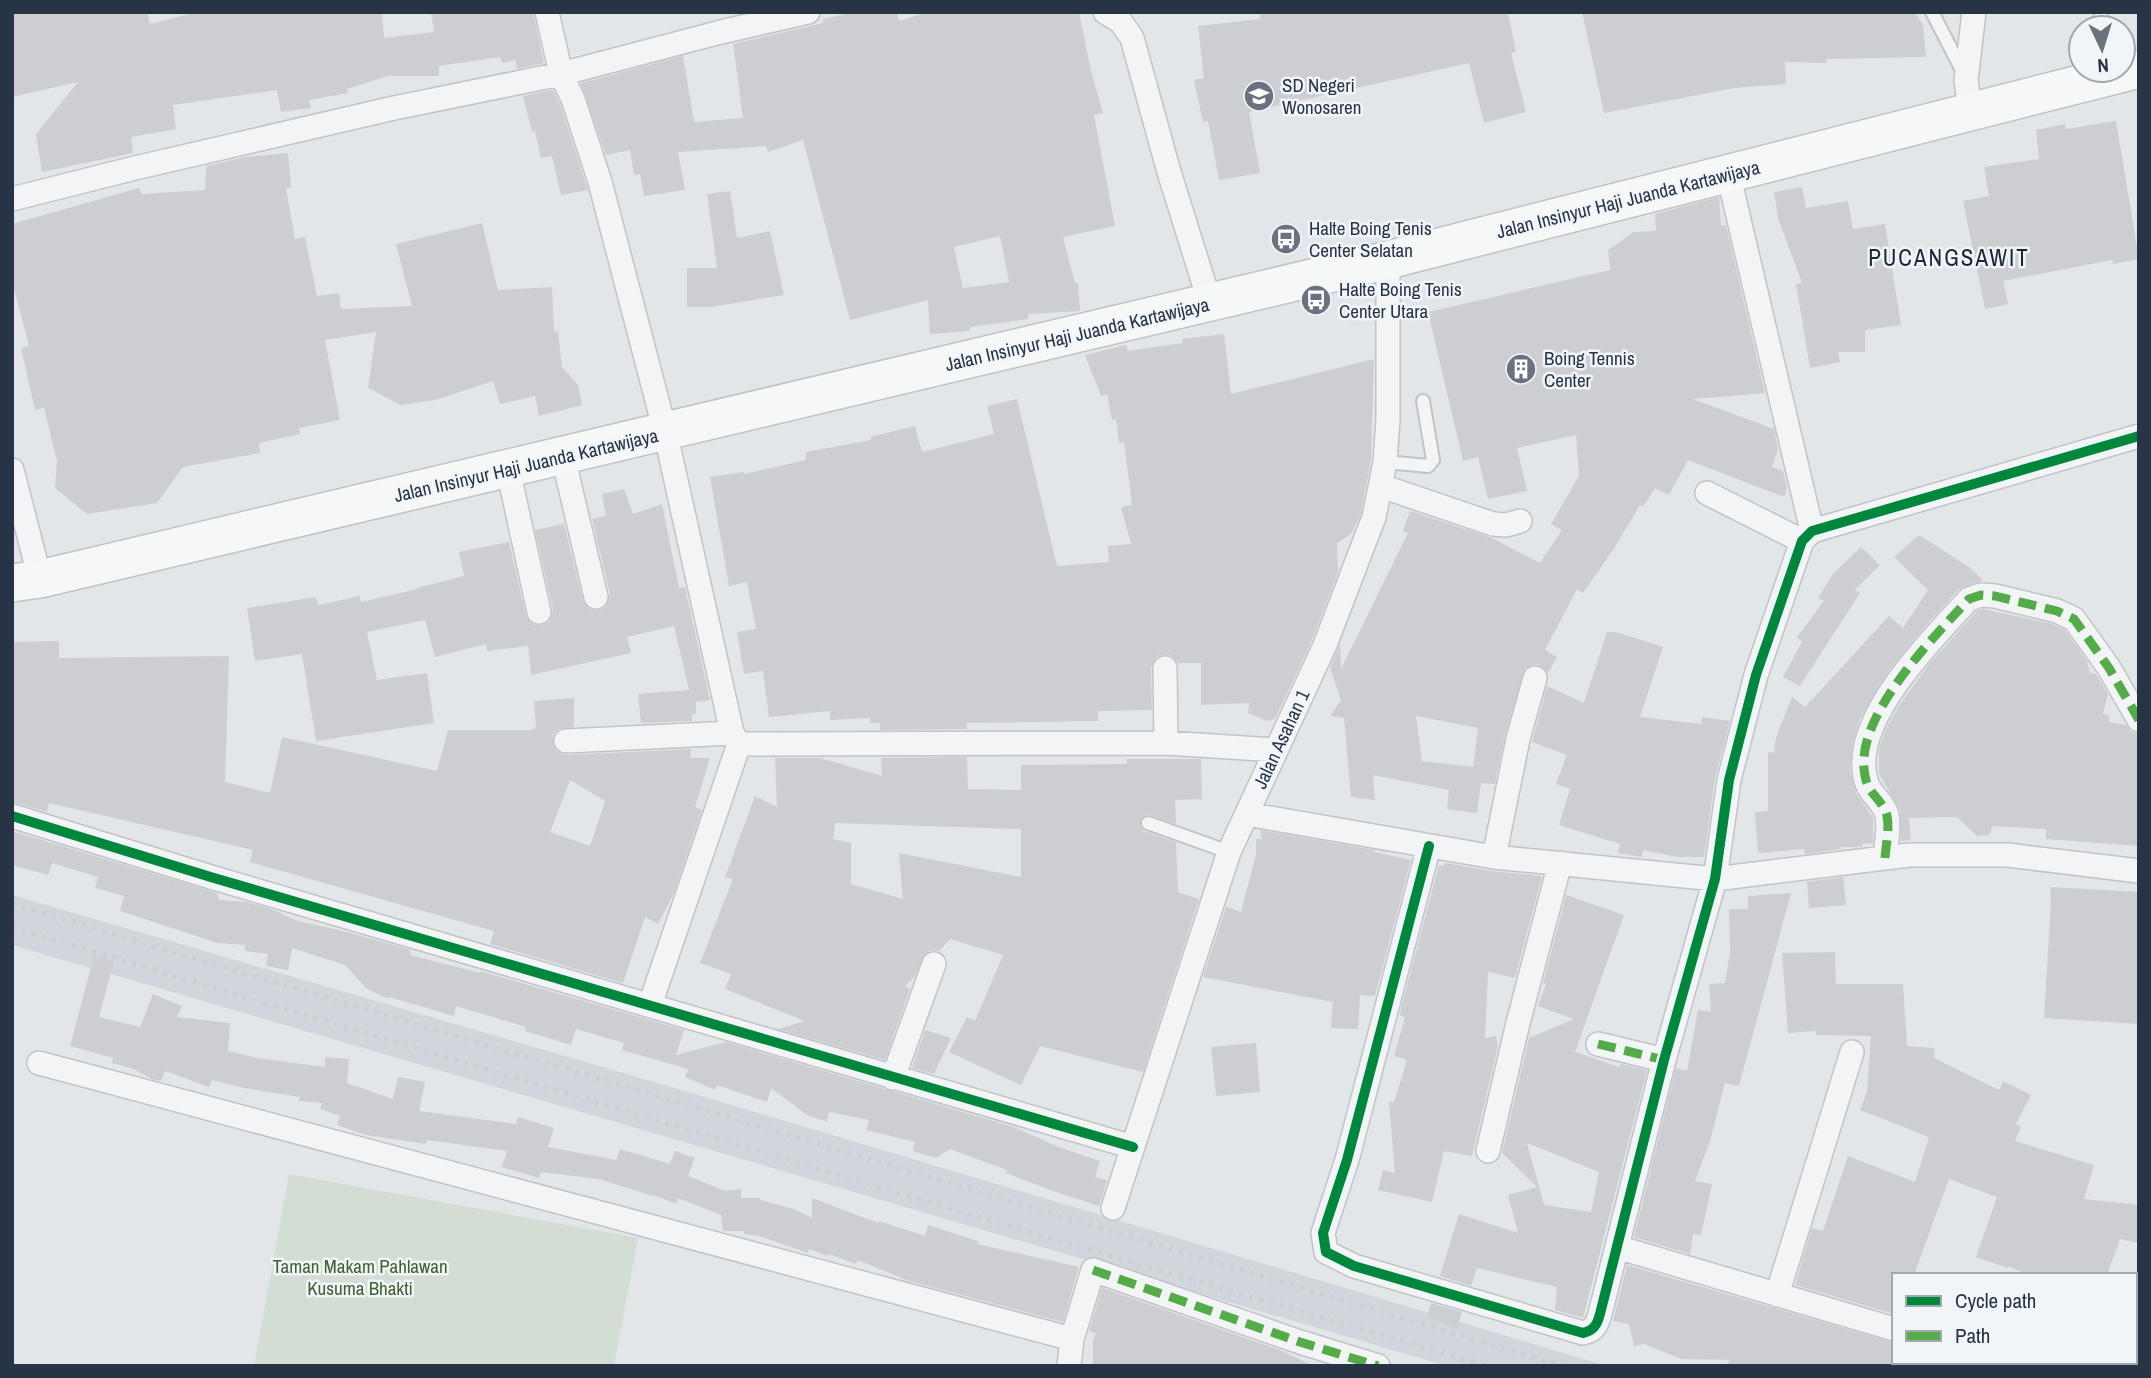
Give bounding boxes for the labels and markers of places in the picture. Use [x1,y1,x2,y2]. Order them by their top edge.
place label: SD Negeri Wonosaren [1282,72,1361,120]
school or university icon: SD Negeri Wonosaren [1242,79,1276,113]
place label: Halte Boing Tenis Center Selatan [1309,215,1432,263]
bus stop icon: Halte Boing Tenis Center Selatan [1269,222,1303,256]
place label: Halte Boing Tenis Center Utara [1339,276,1462,324]
bus stop icon: Halte Boing Tenis Center Utara [1299,283,1333,317]
place label: Boing Tennis Center [1544,345,1635,393]
building icon: Boing Tennis Center [1504,352,1538,386]

